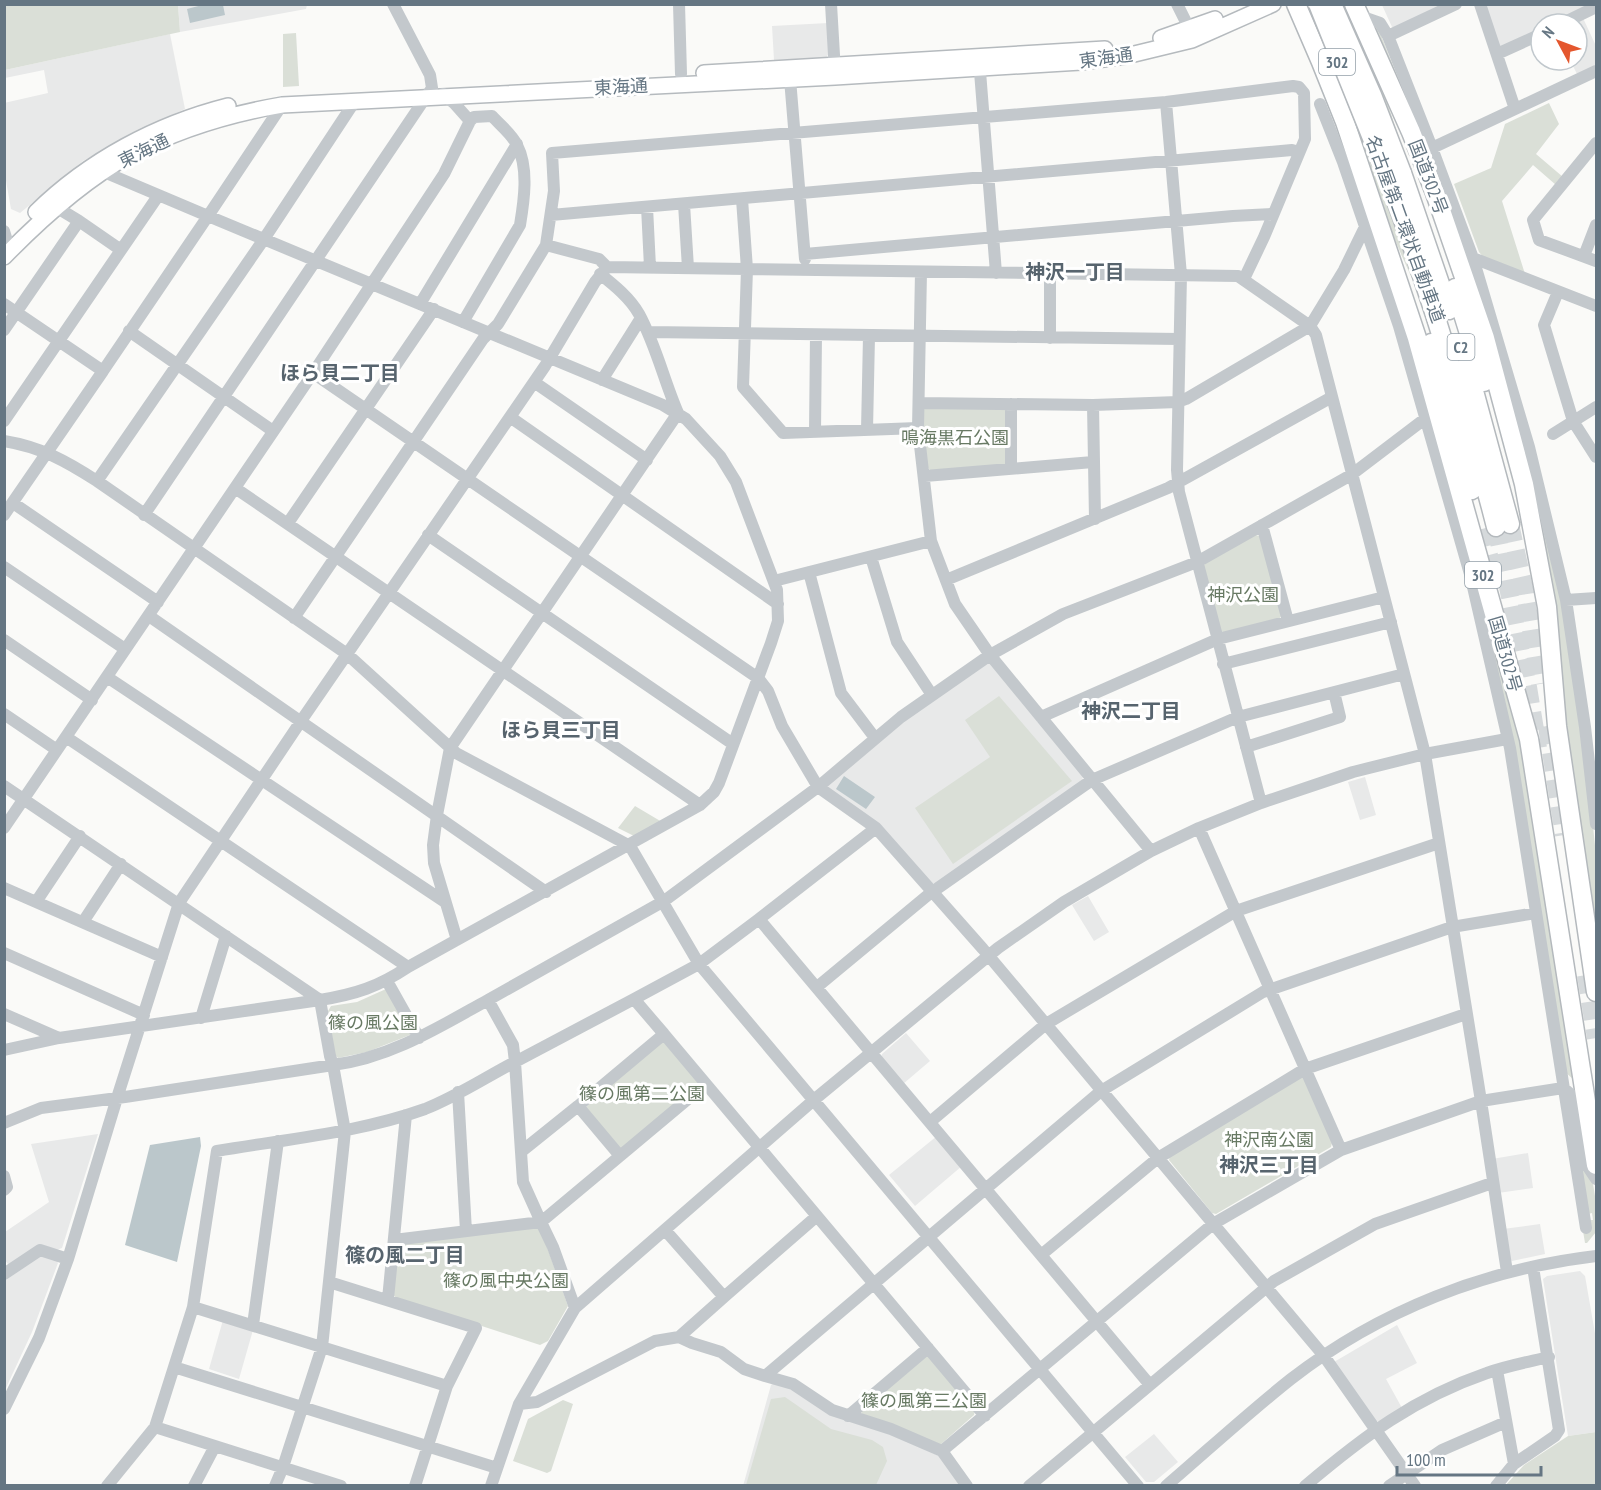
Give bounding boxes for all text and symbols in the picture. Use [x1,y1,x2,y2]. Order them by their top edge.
north arrow [1529,12,1589,72]
text: N [1537,22,1558,42]
street label: 東海通 [1078,42,1134,73]
road number: 302 [1319,49,1355,75]
street label: 東海通 [593,74,649,99]
street label: 東海通 [114,128,173,173]
street label: 名古屋第二環状自動車道 [1361,132,1450,326]
street label: 国道302号 [1404,136,1453,217]
district label: 神沢一丁目 [1025,259,1125,285]
road number: C2 [1448,334,1474,360]
district label: ほら貝二丁目 [280,360,400,386]
park label: 鳴海黒石公園 [901,426,1009,449]
road number: 302 [1465,562,1501,588]
park label: 神沢公園 [1207,583,1279,606]
street label: 国道302号 [1484,613,1527,695]
district label: 神沢二丁目 [1081,698,1181,724]
district label: ほら貝三丁目 [501,717,621,743]
park label: 篠の風公園 [328,1011,418,1034]
park label: 篠の風第二公園 [579,1082,705,1105]
park label: 神沢南公園 [1224,1128,1314,1151]
district label: 神沢三丁目 [1219,1152,1319,1178]
district label: 篠の風二丁目 [345,1242,465,1268]
park label: 篠の風中央公園 [443,1269,569,1292]
park label: 篠の風第三公園 [861,1389,987,1412]
scale bar [1397,1439,1541,1477]
text: 100 m [1406,1448,1446,1471]

